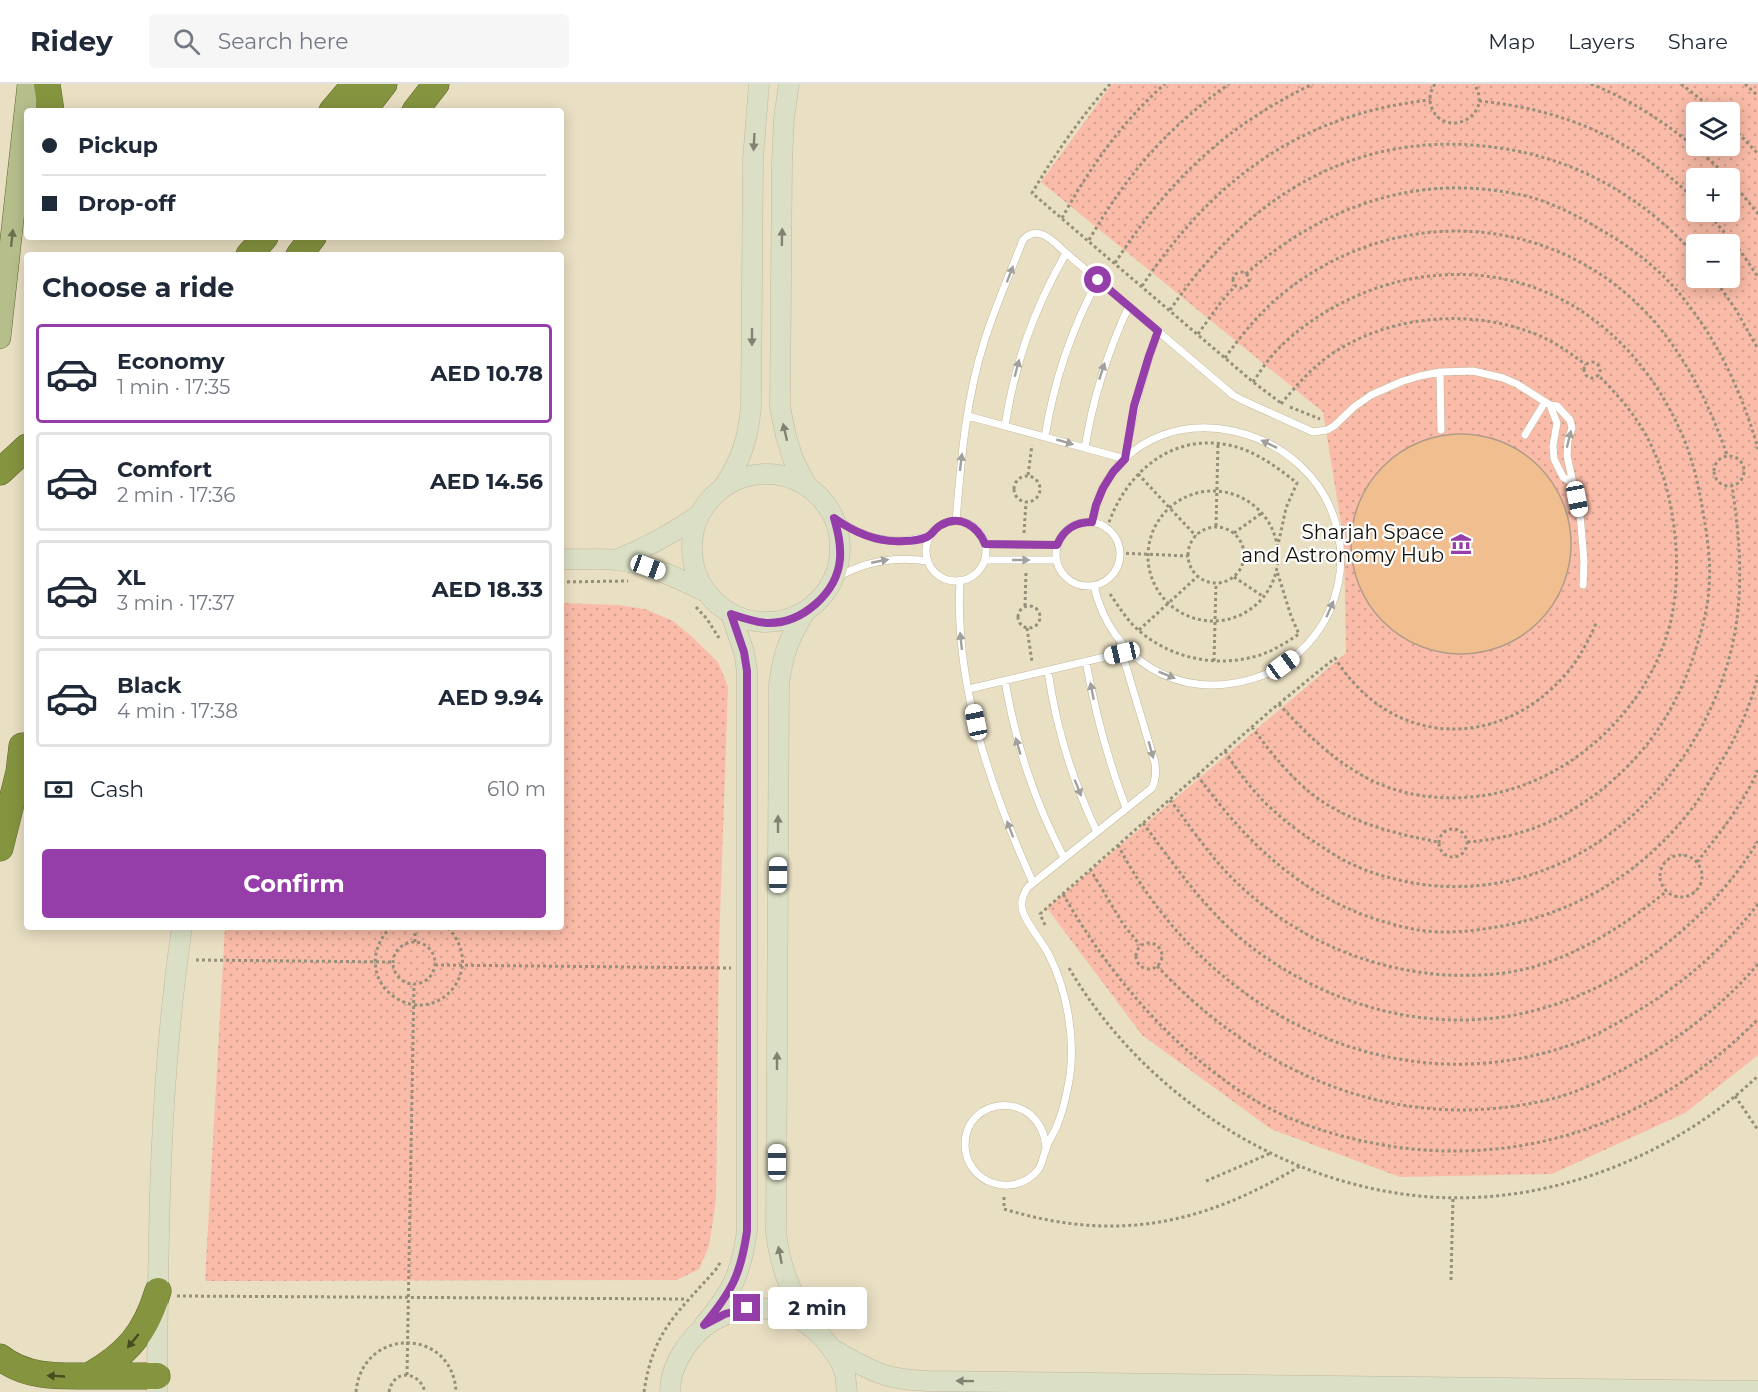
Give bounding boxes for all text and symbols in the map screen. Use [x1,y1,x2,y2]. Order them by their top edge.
search box [149,14,569,68]
text: Ridey [30,24,113,58]
icon: search [170,25,203,58]
text: Search here [218,28,349,55]
text: Map [1488,29,1535,54]
text: Layers [1568,29,1635,54]
text: Share [1668,29,1728,54]
map controls [1686,102,1740,288]
button: layers [1686,102,1740,156]
text: Pickup [78,132,158,159]
one-way arrow [750,133,759,152]
button: + [1686,168,1740,222]
text: Drop-off [78,190,176,217]
one-way arrow [7,228,16,247]
one-way arrow [777,228,786,247]
button: − [1686,234,1740,288]
one-way arrow [1005,265,1015,283]
route start [1084,266,1111,293]
text: Choose a ride [42,271,234,304]
one-way arrow [747,328,757,347]
icon: car [45,347,99,401]
text: Economy [117,348,225,375]
one-way arrow [1012,359,1022,378]
text: AED 10.78 [431,360,543,387]
one-way arrow [1098,362,1108,380]
text: 1 min · 17:35 [117,375,230,399]
one-way arrow [780,422,790,441]
one-way arrow [1565,429,1574,448]
one-way arrow [1056,438,1074,448]
one-way arrow [1261,439,1278,448]
one-way arrow [957,453,966,472]
icon: car [45,455,99,509]
text: Comfort [117,456,212,483]
text: AED 14.56 [430,468,543,495]
car [1565,480,1589,518]
text: 2 min · 17:36 [117,483,236,507]
place label: Sharjah Space and Astronomy Hub [1241,520,1444,567]
museum icon: Sharjah Space and Astronomy Hub [1449,532,1473,556]
car [628,552,668,582]
one-way arrow [1011,555,1030,565]
one-way arrow [871,556,890,565]
icon: car [45,563,99,617]
text: XL [117,564,146,591]
text: AED 18.33 [432,576,543,603]
text: 3 min · 17:37 [117,591,235,615]
one-way arrow [1325,599,1335,617]
one-way arrow [956,632,966,651]
car [1102,640,1142,666]
car [1263,647,1303,683]
icon: car [45,671,99,725]
one-way arrow [1158,671,1176,680]
text: Black [117,672,181,699]
one-way arrow [1087,682,1096,701]
text: AED 9.94 [438,684,543,711]
text: 4 min · 17:38 [117,699,238,723]
car [963,703,989,741]
one-way arrow [1013,737,1023,755]
one-way arrow [1147,741,1156,759]
icon: cash [42,773,75,806]
text: Cash [90,776,144,803]
text: 610 m [487,777,546,801]
one-way arrow [1073,780,1083,798]
one-way arrow [774,814,783,833]
one-way arrow [1005,820,1015,838]
button: Confirm [42,849,546,918]
car [769,857,787,893]
one-way arrow [772,1051,782,1070]
car [768,1144,786,1180]
one-way arrow [775,1245,784,1264]
callout: 2 min [768,1287,867,1329]
route end [733,1294,760,1321]
text: 2 min [788,1296,847,1320]
one-way arrow [128,1334,140,1349]
one-way arrow [47,1371,66,1380]
one-way arrow [955,1376,974,1386]

